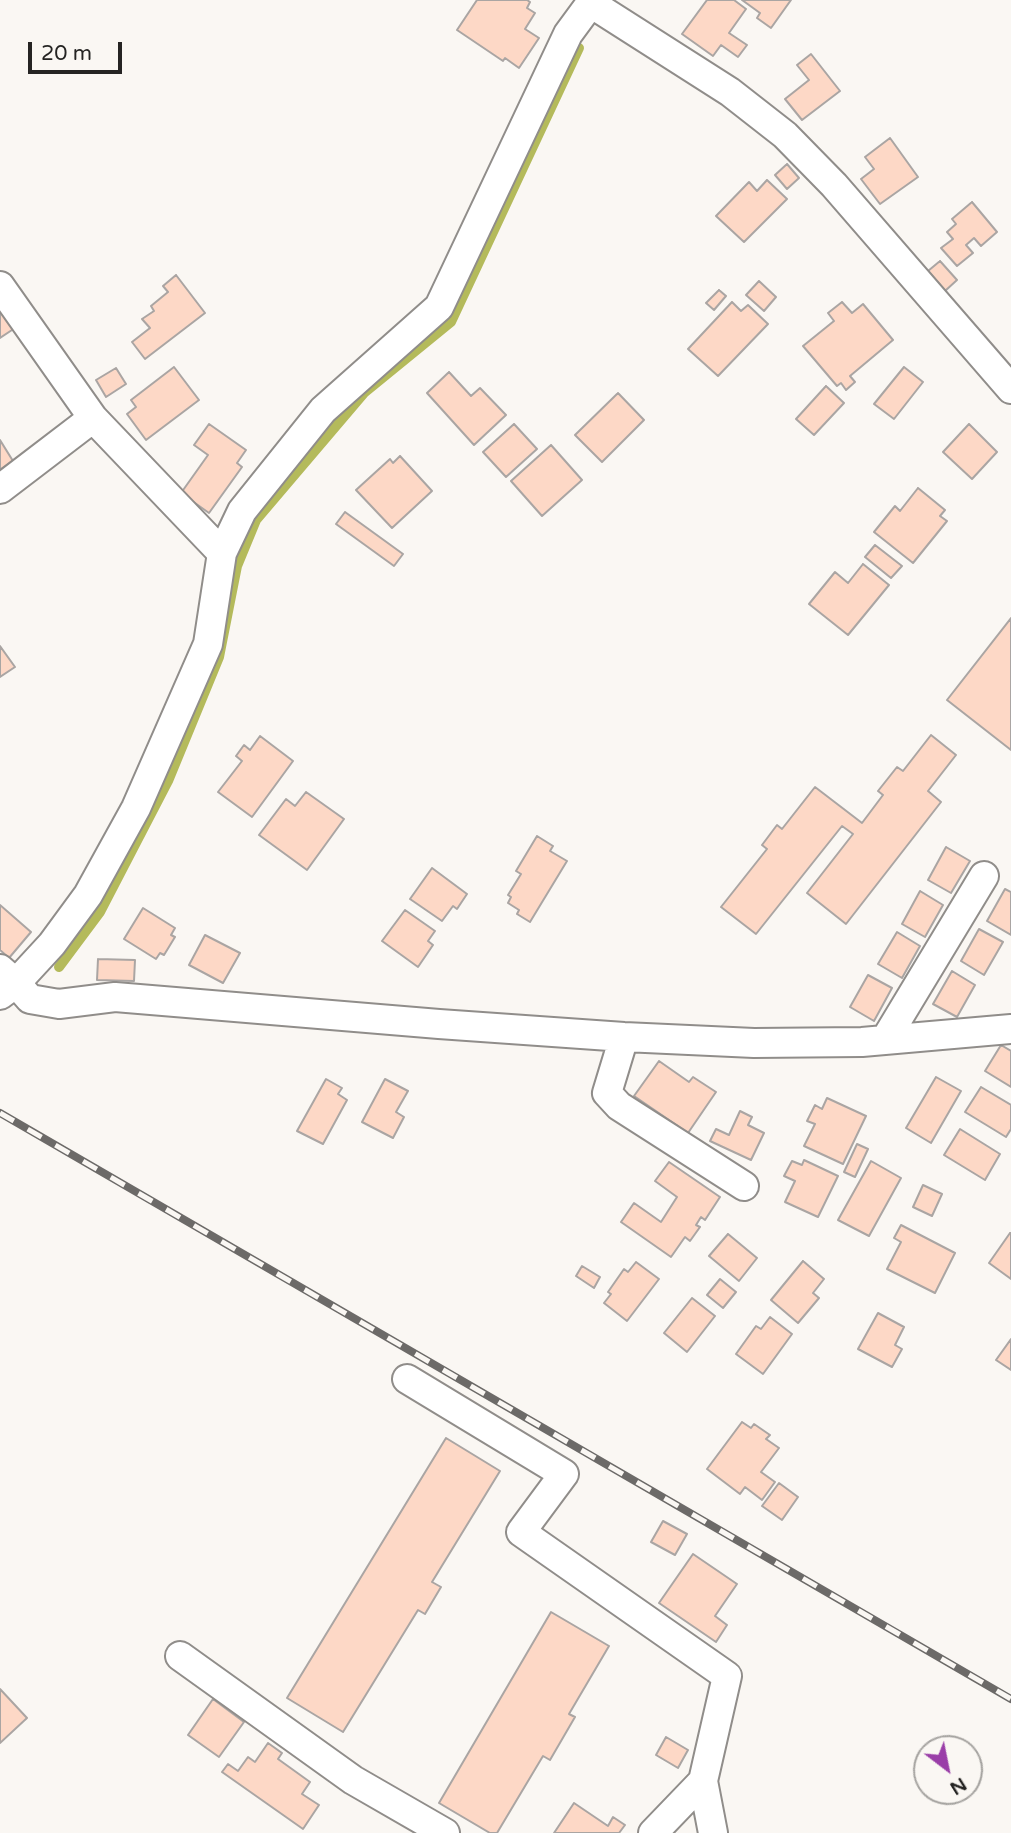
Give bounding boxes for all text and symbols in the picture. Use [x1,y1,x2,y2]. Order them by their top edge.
scale bar [32,28,126,72]
text: 20 m [41,41,92,66]
north arrow [913,1735,983,1805]
text: N [946,1773,970,1799]

